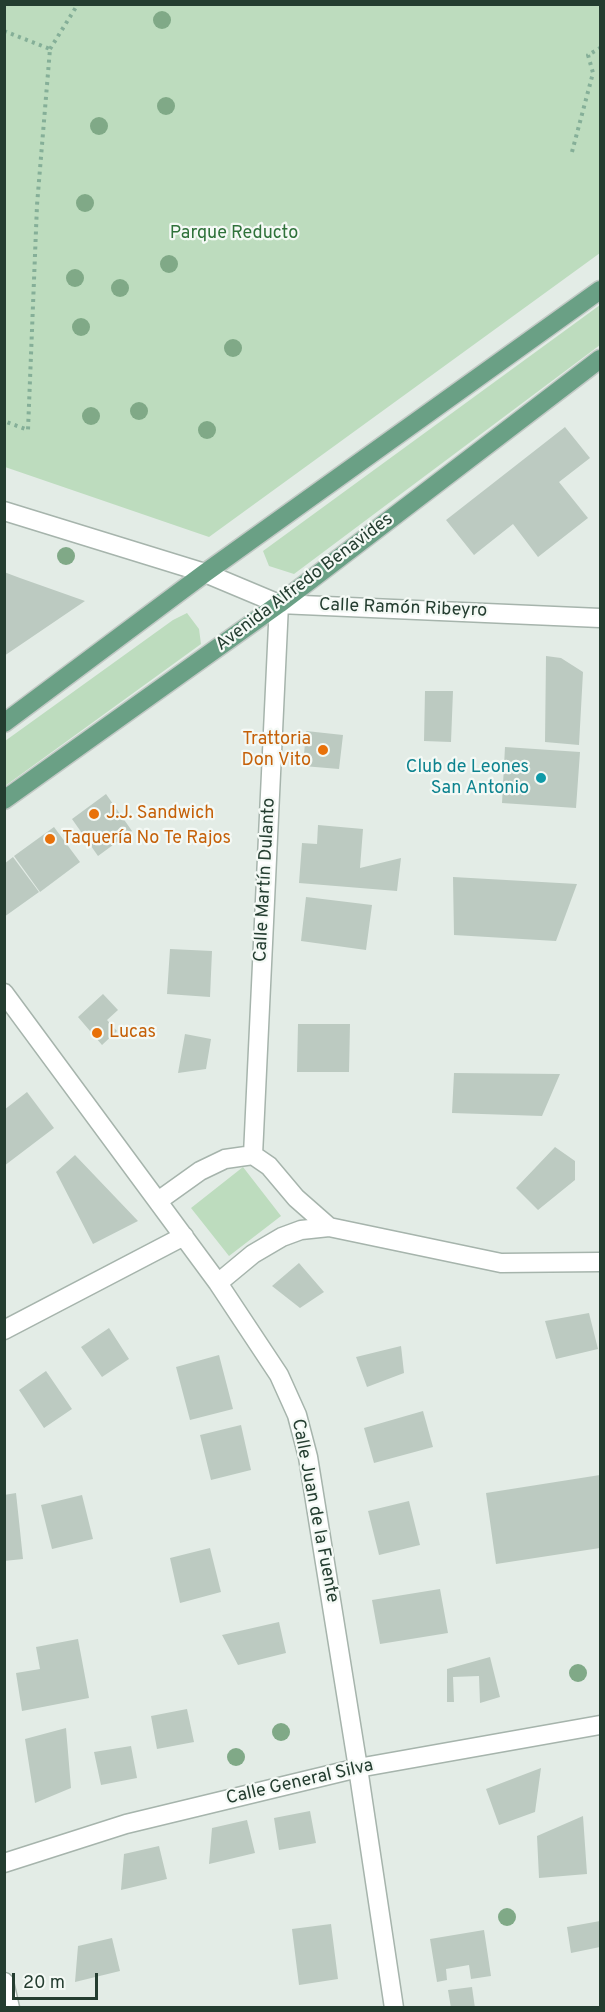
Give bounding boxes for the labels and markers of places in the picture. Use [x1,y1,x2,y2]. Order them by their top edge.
place label: Trattoria Don Vito [242,729,311,771]
marker: Trattoria Don Vito [316,743,330,757]
place label: Club de Leones San Antonio [406,757,529,800]
marker: Club de Leones San Antonio [534,771,548,785]
place label: J.J. Sandwich [106,803,214,825]
marker: J.J. Sandwich [87,807,101,821]
place label: Taquería No Te Rajos [62,828,231,850]
marker: Taquería No Te Rajos [43,832,57,846]
place label: Lucas [109,1022,156,1044]
marker: Lucas [90,1026,104,1040]

